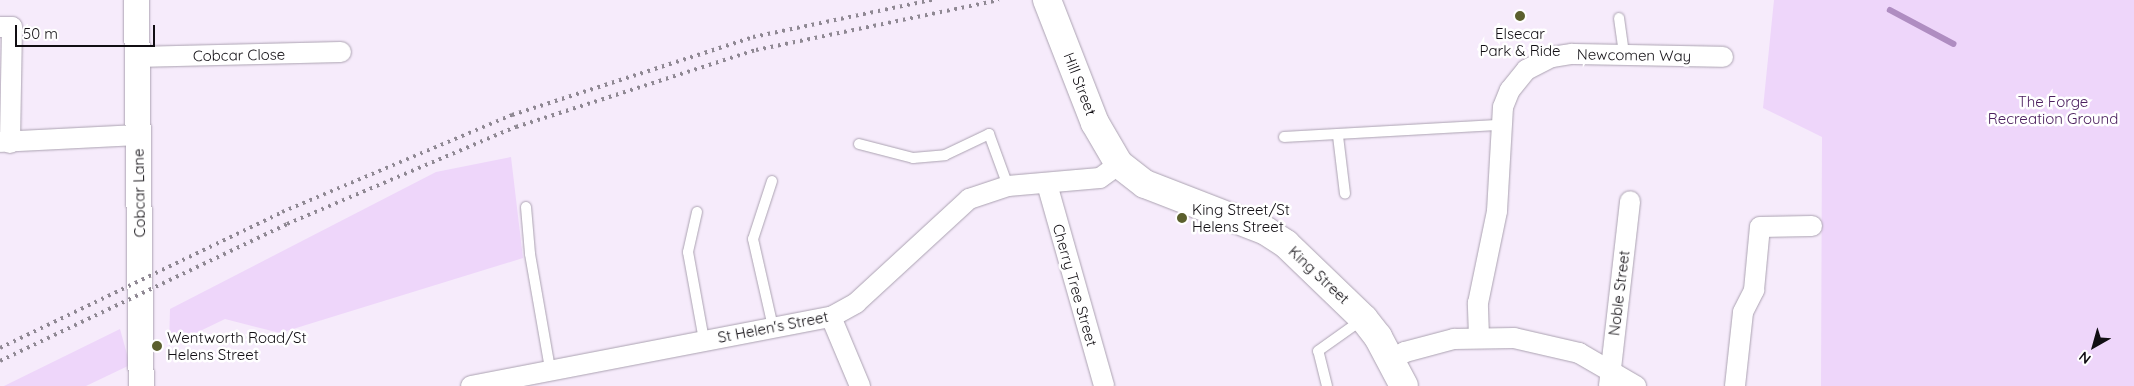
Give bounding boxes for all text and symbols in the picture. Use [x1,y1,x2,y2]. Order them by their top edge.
marker: Elsecar Park & Ride [1514,10,1526,22]
scale bar [18,15,158,47]
text: 50 m [23,24,58,43]
place label: Elsecar Park & Ride [1480,24,1560,59]
street label: Cobcar Close [193,45,285,65]
street label: Newcomen Way [1577,45,1691,65]
street label: Hill Street [1060,50,1100,118]
park label: The Forge Recreation Ground [1988,92,2118,127]
street label: Cobcar Lane [129,148,149,238]
place label: King Street/St Helens Street [1192,200,1290,235]
marker: King Street/St Helens Street [1176,212,1188,224]
street label: Cherry Tree Street [1049,222,1101,348]
street label: King Street [1285,242,1353,308]
street label: Noble Street [1605,249,1633,337]
street label: St Helen's Street [716,307,830,347]
north arrow [2069,321,2119,371]
place label: Wentworth Road/St Helens Street [167,328,306,363]
marker: Wentworth Road/St Helens Street [151,340,163,352]
text: N [2075,348,2094,368]

